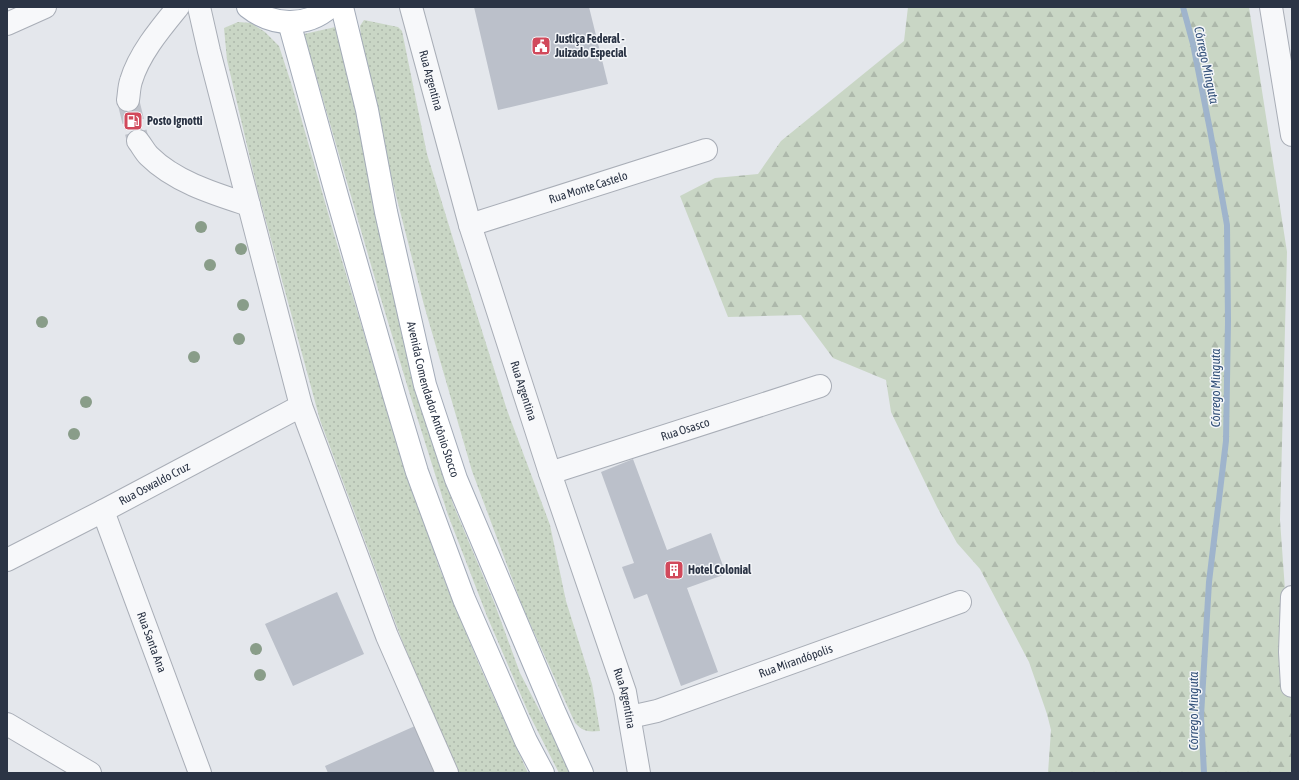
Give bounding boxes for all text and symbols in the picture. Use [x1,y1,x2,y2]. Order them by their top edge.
water label: Córrego Minguta [1191,25,1222,105]
place label: Justiça Federal - Juizado Especial [554,32,627,60]
public building icon: Justiça Federal - Juizado Especial [530,35,552,57]
street label: Rua Argentina [416,49,446,112]
fuel station icon: Posto Ignotti [122,110,144,132]
place label: Posto Ignotti [147,114,203,128]
street label: Rua Monte Castelo [547,168,630,206]
street label: Avenida Comendador Antônio Stocco [404,320,462,479]
water label: Córrego Minguta [1208,349,1223,427]
street label: Rua Argentina [507,359,540,422]
street label: Rua Osasco [659,415,712,444]
street label: Rua Oswaldo Cruz [117,459,193,508]
building icon: Hotel Colonial [663,559,685,581]
place label: Hotel Colonial [688,563,752,577]
street label: Rua Santa Ana [134,610,169,675]
street label: Rua Mirandópolis [757,641,834,681]
street label: Rua Argentina [610,666,638,730]
water label: Córrego Minguta [1186,672,1201,750]

